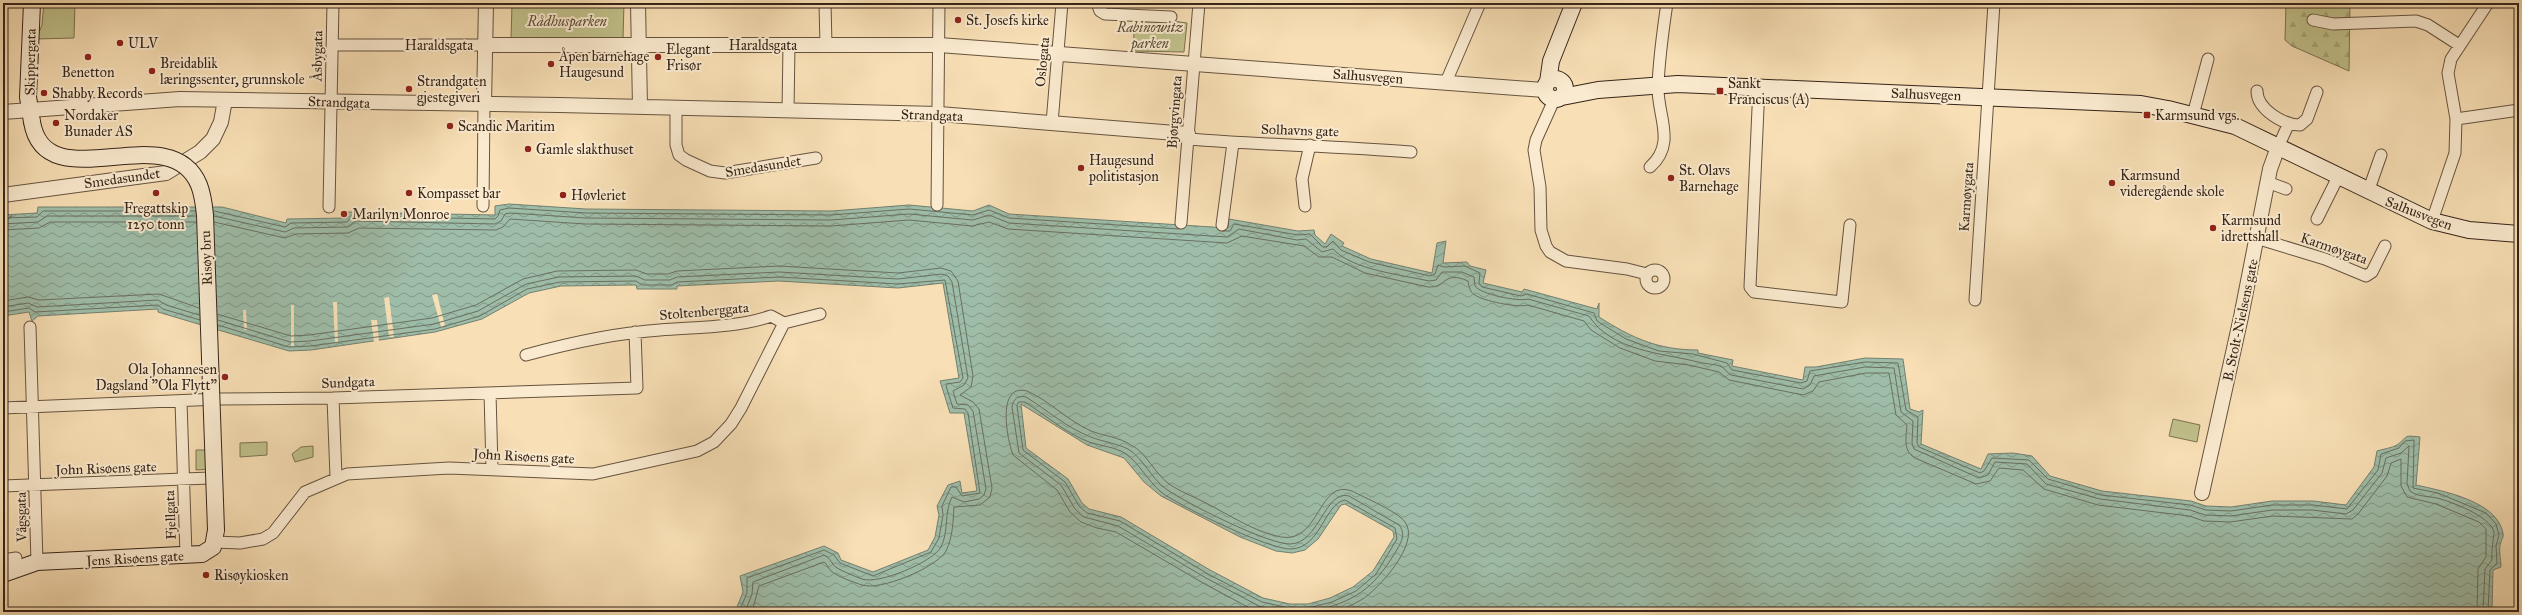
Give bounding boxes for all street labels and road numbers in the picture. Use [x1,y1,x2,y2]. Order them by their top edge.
street label: Skippergata [21,28,40,96]
street label: Åsbygata [308,30,326,83]
street label: Oslogata [1032,36,1053,88]
street label: Haraldsgata [405,37,473,54]
street label: Haraldsgata [729,37,797,54]
street label: Salhusvegen [1332,66,1404,87]
street label: Bjørgvingata [1163,75,1186,149]
street label: Salhusvegen [1891,85,1962,104]
street label: Strandgata [308,93,370,112]
street label: Strandgata [901,106,963,125]
street label: Solhavns gate [1261,121,1340,140]
street label: Smedasundet [724,152,802,181]
street label: Karmøygata [1956,162,1977,232]
street label: Smedasundet [83,165,161,192]
street label: Salhusvegen [2383,193,2455,234]
street label: Karmøygata [2298,229,2370,268]
street label: Risøy bru [197,230,216,286]
street label: B. Stolt-Nielsens gate [2219,257,2262,383]
street label: Stoltenberggata [659,299,750,324]
street label: Sundgata [321,373,375,392]
street label: John Risøens gate [471,445,575,469]
street label: John Risøens gate [53,458,157,480]
street label: Fjellgata [161,490,180,540]
street label: Vågsgata [13,492,30,543]
street label: Jens Risøens gate [84,547,184,571]

